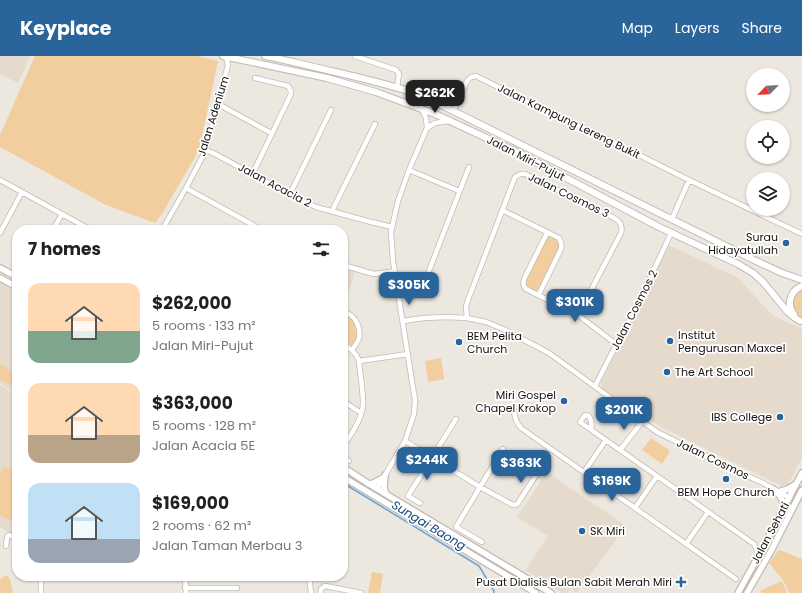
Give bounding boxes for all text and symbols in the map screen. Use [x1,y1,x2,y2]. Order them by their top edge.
text: Keyplace [20,15,112,42]
text: Map [622,18,653,38]
text: Layers [675,18,719,38]
text: Share [741,18,782,38]
north arrow [746,68,790,112]
map controls [746,68,790,216]
street label: Jalan Adenium [193,74,233,158]
street label: Jalan Kampung Lereng Bukit [495,79,643,163]
pin: $262K [407,80,463,114]
text: $262K [415,83,455,102]
button: locate [746,120,790,164]
street label: Jalan Miri-Pujut [484,131,568,185]
street label: Jalan Acacia 2 [235,159,315,211]
street label: Jalan Cosmos 3 [526,168,612,222]
button: layers [746,172,790,216]
place label: Surau Hidayatullah [708,229,778,258]
text: 7 homes [28,237,101,261]
icon: filters [310,238,332,260]
marker: Surau Hidayatullah [781,238,791,248]
street label: Jalan Cosmos 2 [607,267,661,353]
pin: $305K [381,272,437,306]
text: $305K [388,275,430,294]
pin: $301K [547,289,603,323]
text: $262,000 [152,291,232,315]
text: $301K [556,292,594,311]
icon: home [60,299,108,347]
text: 5 rooms · 133 m² [152,316,256,335]
place label: Institut Pengurusan Maxcel [678,327,785,356]
place label: BEM Pelita Church [467,328,522,357]
text: Jalan Miri-Pujut [152,336,253,355]
marker: Institut Pengurusan Maxcel [665,336,675,346]
marker: BEM Pelita Church [454,337,464,347]
place label: The Art School [675,364,753,380]
marker: The Art School [662,367,672,377]
place label: Miri Gospel Chapel Krokop [475,387,556,416]
text: $363,000 [152,391,233,415]
marker: Miri Gospel Chapel Krokop [559,396,569,406]
pin: $201K [596,397,652,431]
icon: home [60,399,108,447]
text: $201K [605,400,643,419]
place label: IBS College [711,409,772,425]
marker: IBS College [775,412,785,422]
text: 5 rooms · 128 m² [152,416,256,435]
street label: Jalan Cosmos [674,435,752,484]
text: Jalan Acacia 5E [152,436,255,455]
pin: $244K [399,447,455,481]
text: $244K [406,450,448,469]
pin: $363K [493,450,549,484]
text: $363K [500,453,542,472]
pin: $169K [584,468,640,502]
text: $169K [593,471,631,490]
marker: BEM Hope Church [721,474,731,484]
place label: BEM Hope Church [677,484,775,500]
text: $169,000 [152,491,229,515]
water label: Sungai Baong [389,496,469,554]
icon: home [60,499,108,547]
street label: Jalan Sehati [747,499,793,567]
text: 2 rooms · 62 m² [152,516,251,535]
place label: SK Miri [590,523,625,539]
marker: SK Miri [577,526,587,536]
text: Jalan Taman Merbau 3 [152,536,302,555]
place label: Pusat Dialisis Bulan Sabit Merah Miri [476,574,672,590]
marker: Pusat Dialisis Bulan Sabit Merah Miri [675,576,687,588]

